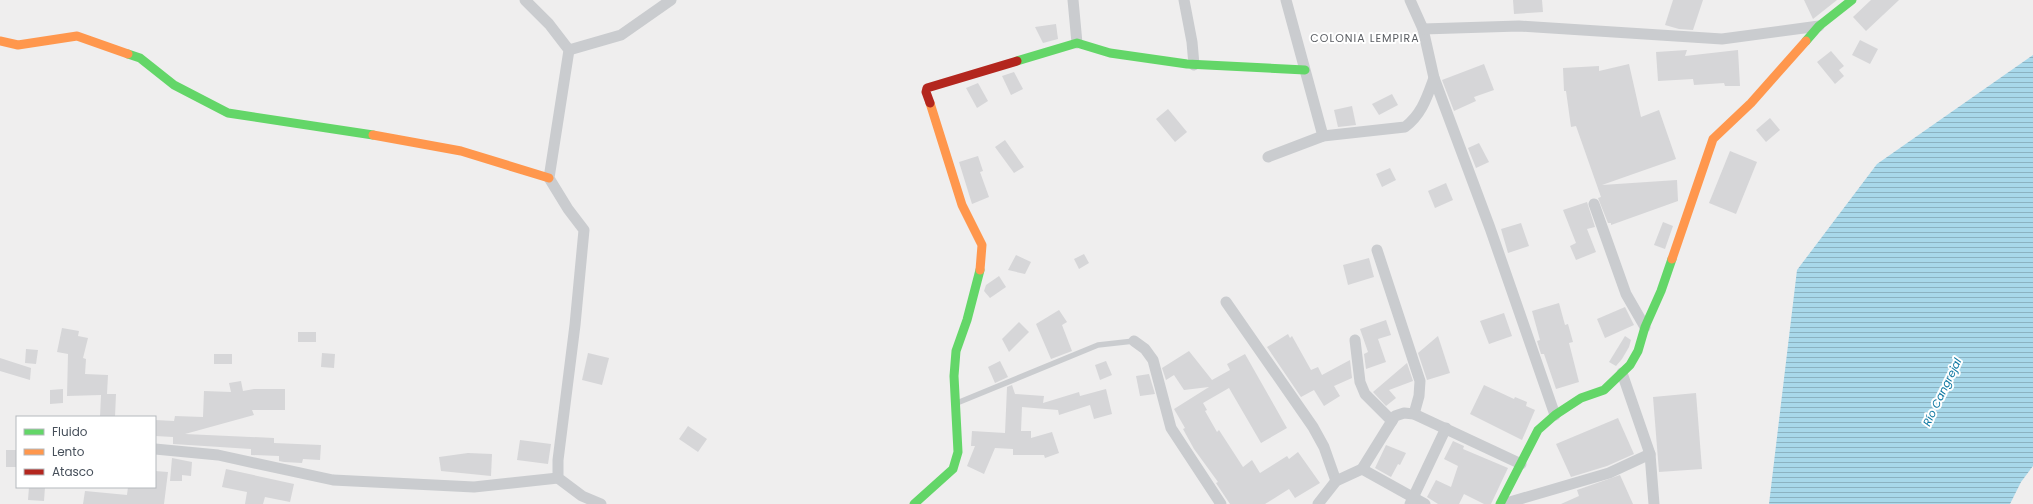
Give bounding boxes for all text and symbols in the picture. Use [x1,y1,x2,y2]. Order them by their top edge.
district label: COLONIA LEMPIRA [1310,30,1420,46]
water label: Río Cangrejal [1919,355,1966,429]
legend [16,416,156,488]
text: Fluido [52,423,88,440]
text: Lento [52,443,85,460]
text: Atasco [52,463,94,480]

